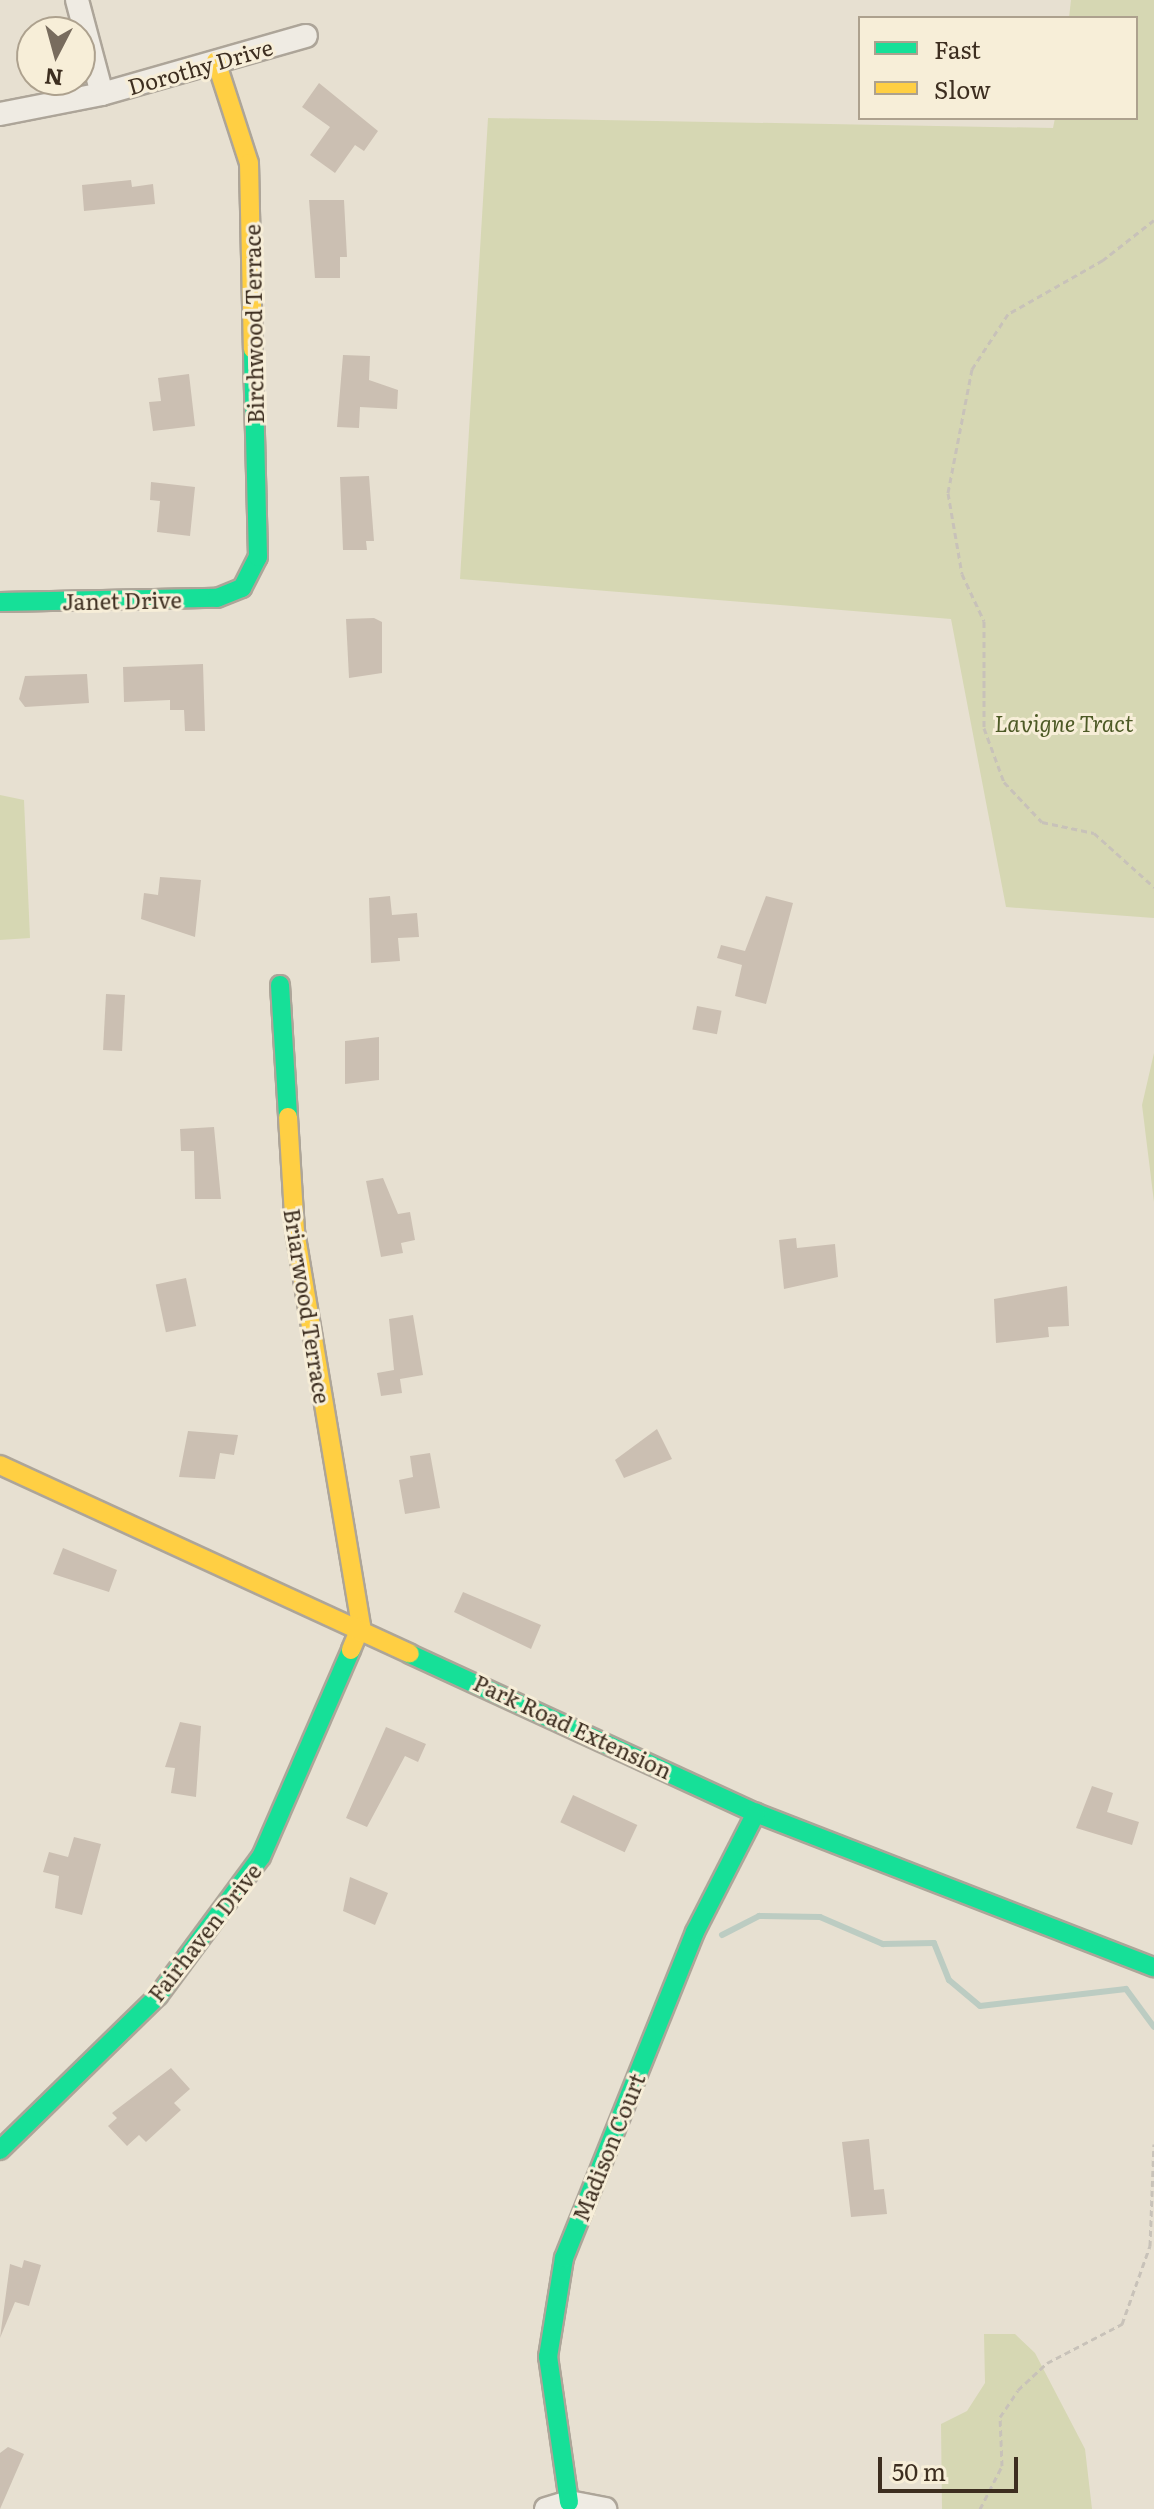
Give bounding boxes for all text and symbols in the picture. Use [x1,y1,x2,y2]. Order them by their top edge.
north arrow [16,16,96,96]
legend [858,16,1138,120]
text: Fast [934,31,981,66]
street label: Dorothy Drive [125,33,275,99]
text: N [43,61,65,96]
text: Slow [934,71,991,106]
street label: Birchwood Terrace [238,224,268,424]
street label: Janet Drive [62,586,182,614]
park label: Lavigne Tract [994,710,1134,736]
street label: Briarwood Terrace [280,1207,336,1405]
street label: Park Road Extension [470,1668,676,1784]
street label: Fairhaven Drive [142,1858,266,2006]
street label: Madison Court [566,2069,650,2225]
scale bar [882,2441,1022,2491]
text: 50 m [892,2453,946,2488]

